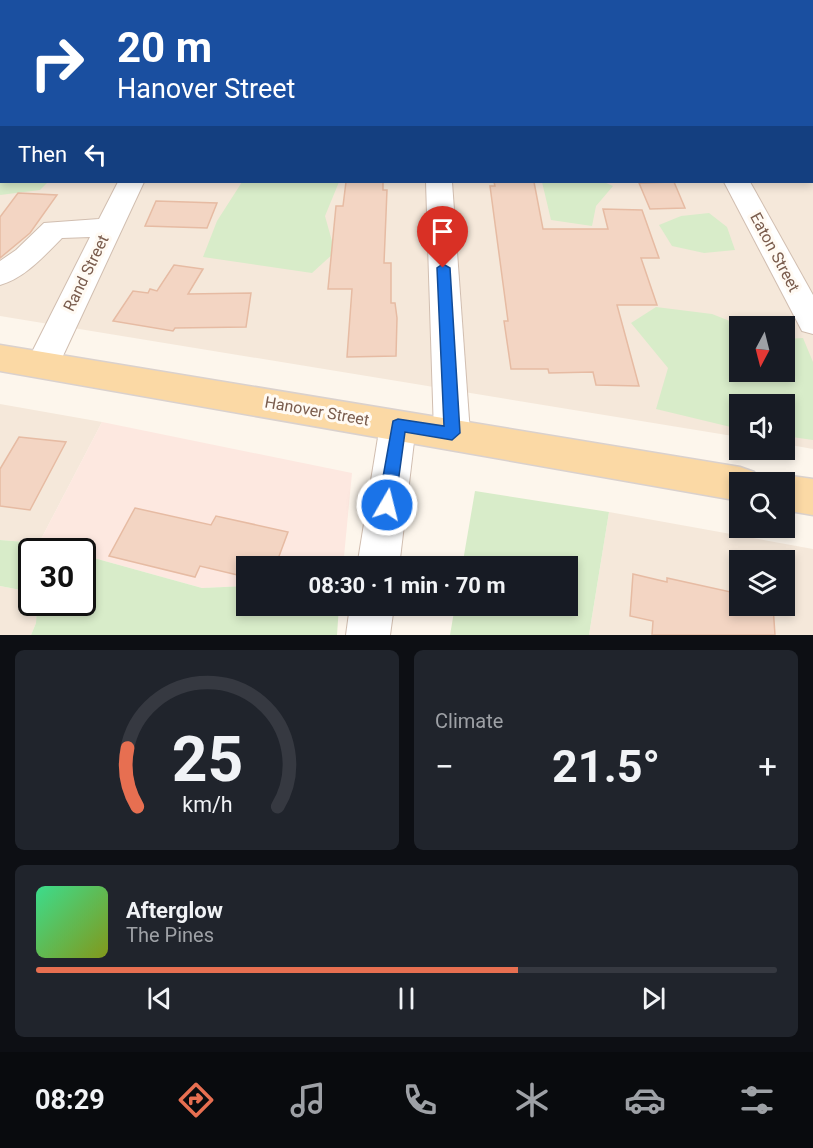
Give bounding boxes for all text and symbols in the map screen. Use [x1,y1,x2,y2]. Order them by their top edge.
text: 20 m [117,23,212,72]
icon: right [18,24,96,102]
text: Hanover Street [117,73,295,105]
icon: left [79,138,112,171]
text: Then [18,142,67,167]
pin [417,206,468,268]
street label: Eaton Street [746,209,804,295]
icon: arrive [426,215,459,248]
street label: Rand Street [59,232,113,314]
north arrow [729,316,795,382]
map controls [729,316,795,616]
street label: Hanover Street [263,392,371,430]
button: sound [729,394,795,460]
button: search [729,472,795,538]
position arrow [355,473,419,537]
speed limit sign: 30 [18,538,96,616]
button: layers [729,550,795,616]
text: 08:30 · 1 min · 70 m [309,573,505,598]
text: Climate [435,709,503,733]
text: 25 [171,723,243,796]
text: 21.5° [552,740,660,793]
text: − [435,747,454,786]
text: + [758,747,777,786]
text: km/h [182,792,232,817]
text: Afterglow [126,898,223,923]
text: The Pines [126,923,214,947]
icon: previous [143,982,176,1015]
icon: pause [390,982,423,1015]
icon: next [637,982,670,1015]
icon: directions [175,1079,217,1121]
icon: music [287,1079,329,1121]
icon: phone [399,1079,441,1121]
icon: climate [511,1079,553,1121]
icon: car [624,1079,666,1121]
icon: filters [736,1079,778,1121]
text: 08:29 [35,1084,105,1116]

